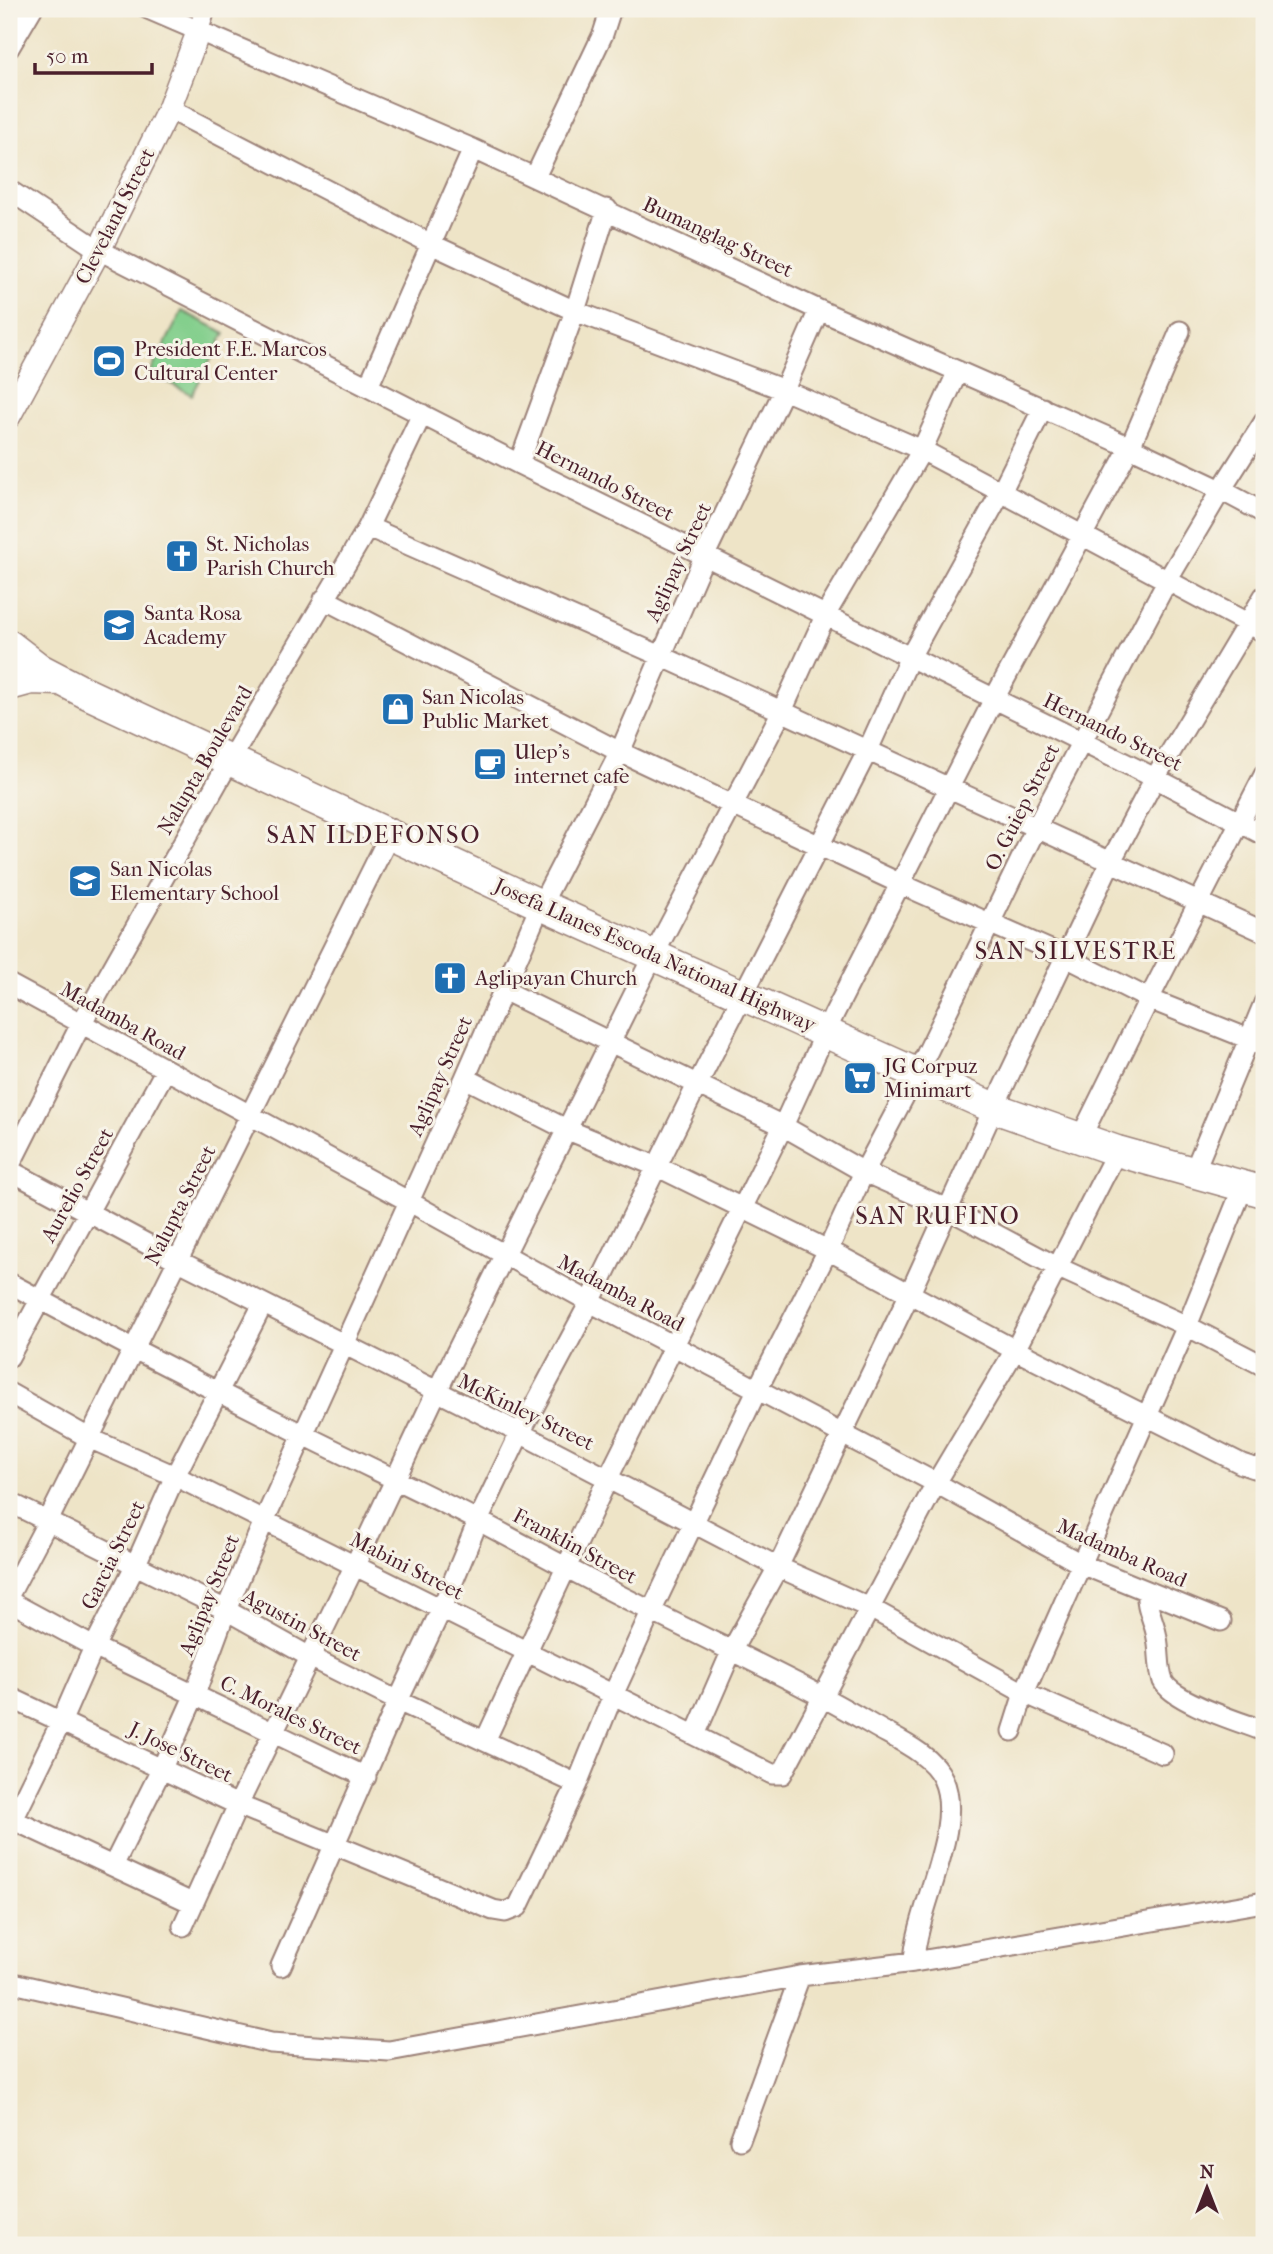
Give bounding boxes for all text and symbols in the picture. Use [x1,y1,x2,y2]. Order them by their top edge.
scale bar [35,32,152,76]
text: 50 m [46,44,89,68]
street label: Cleveland Street [70,144,160,288]
street label: Bumanglag Street [639,192,797,282]
place label: President F.E. Marcos Cultural Center [134,337,327,385]
sports icon: President F.E. Marcos Cultural Center [90,342,128,380]
street label: Hernando Street [532,436,678,526]
street label: Aglipay Street [639,498,716,626]
place label: St. Nicholas Parish Church [206,532,335,580]
church icon: St. Nicholas Parish Church [163,537,201,575]
place label: Santa Rosa Academy [143,601,242,649]
school or university icon: Santa Rosa Academy [100,606,138,644]
street label: Nalupta Boulevard [153,681,258,839]
place label: San Nicolas Public Market [422,685,549,733]
street label: Hernando Street [1040,688,1187,776]
shop icon: San Nicolas Public Market [379,690,417,728]
street label: O. Guiep Street [980,739,1064,874]
place label: Ulep's internet cafe [514,740,630,788]
cafe icon: Ulep's internet cafe [471,745,509,783]
district label: SAN ILDEFONSO [267,821,481,849]
place label: San Nicolas Elementary School [110,857,279,905]
school or university icon: San Nicolas Elementary School [66,862,104,900]
street label: Josefa Llanes Escoda National Highway [489,872,820,1037]
district label: SAN SILVESTRE [975,937,1177,965]
church icon: Aglipayan Church [431,959,469,997]
place label: Aglipayan Church [474,966,638,990]
street label: Madamba Road [56,977,190,1066]
street label: Aglipay Street [402,1012,477,1141]
place label: JG Corpuz Minimart [882,1054,978,1102]
supermarket icon: JG Corpuz Minimart [841,1059,879,1097]
street label: Aurelio Street [35,1123,118,1247]
street label: Nalupta Street [140,1141,221,1269]
district label: SAN RUFINO [855,1202,1021,1230]
street label: Madamba Road [554,1250,689,1337]
street label: McKinley Street [454,1369,598,1456]
street label: Garcia Street [76,1496,150,1614]
street label: Franklin Street [509,1503,642,1589]
street label: Madamba Road [1053,1514,1191,1593]
street label: Mabini Street [346,1527,468,1605]
street label: Aglipay Street [173,1530,244,1660]
street label: Agustin Street [238,1583,366,1666]
street label: C. Morales Street [216,1670,366,1760]
street label: J. Jose Street [124,1716,237,1788]
north arrow [1172,2152,1242,2222]
text: N [1200,2161,1215,2183]

